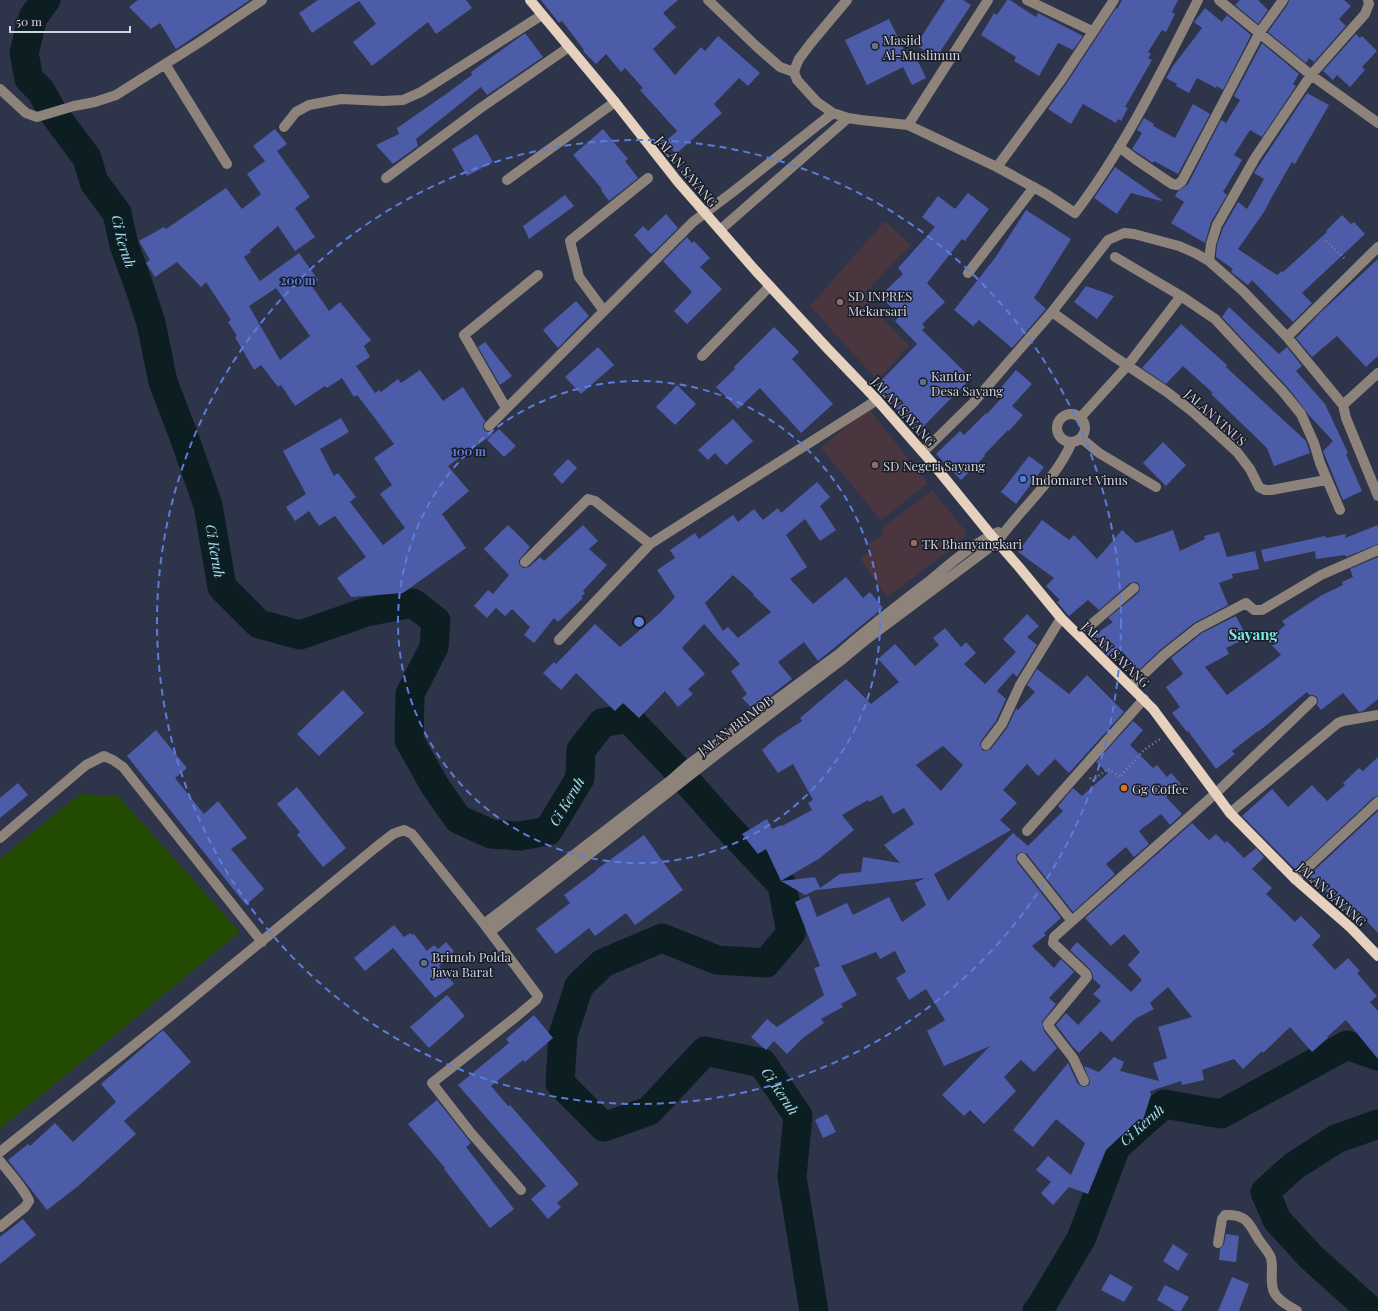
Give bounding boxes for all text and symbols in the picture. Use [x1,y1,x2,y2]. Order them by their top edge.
scale bar [10,8,130,34]
text: 50 m [16,13,42,29]
place label: Masjid Al-Muslimun [882,31,961,63]
marker: Masjid Al-Muslimun [870,41,880,51]
street label: JALAN SAYANG [652,131,722,210]
water label: Ci Keruh [108,213,141,270]
text: 200 m [280,272,316,288]
place label: SD INPRES Mekarsari [848,287,912,319]
marker: SD INPRES Mekarsari [835,297,845,307]
place label: Kantor Desa Sayang [931,367,1003,399]
street label: JALAN SAYANG [868,372,940,449]
marker: Kantor Desa Sayang [918,377,928,387]
street label: JALAN VINUS [1181,384,1250,449]
text: 100 m [452,443,486,459]
place label: SD Negeri Sayang [883,457,985,474]
marker: SD Negeri Sayang [870,460,880,470]
place label: Indomaret Vinus [1031,471,1128,488]
marker: Indomaret Vinus [1018,474,1028,484]
water label: Ci Keruh [202,523,230,579]
place label: TK Bhanyangkari [922,535,1022,552]
marker: TK Bhanyangkari [909,538,919,548]
centre of rings [632,615,646,629]
street label: JALAN SAYANG [1078,617,1153,691]
district label: Sayang [1228,624,1278,644]
street label: JALAN BRIMOB [693,691,776,759]
water label: Ci Keruh [544,773,588,829]
place label: Gg Coffee [1132,780,1189,797]
marker: Gg Coffee [1119,783,1129,793]
street label: JALAN SAYANG [1293,858,1370,930]
place label: Brimob Polda Jawa Barat [431,948,511,980]
marker: Brimob Polda Jawa Barat [419,958,429,968]
water label: Ci Keruh [758,1063,804,1118]
water label: Ci Keruh [1115,1099,1168,1149]

